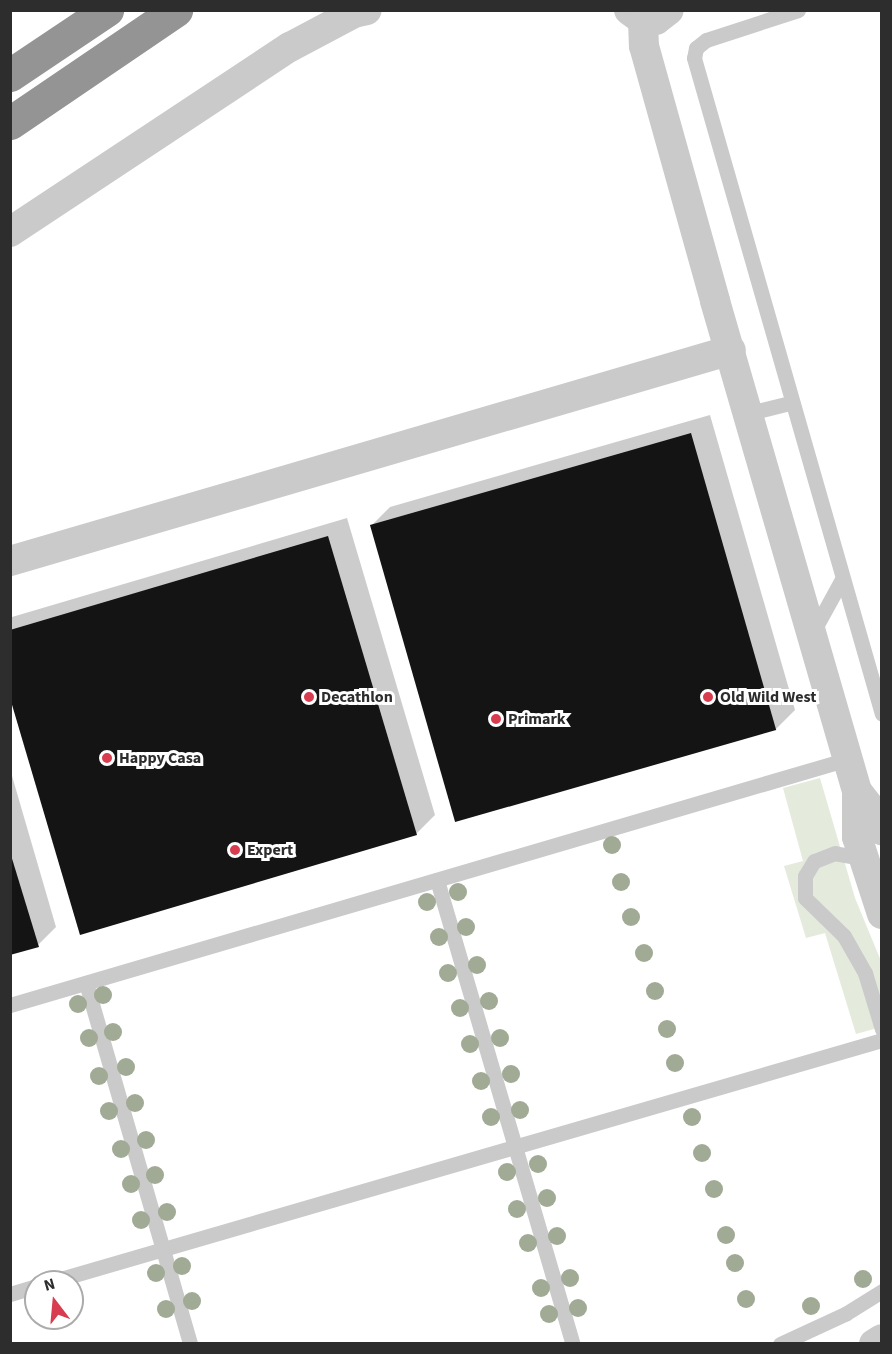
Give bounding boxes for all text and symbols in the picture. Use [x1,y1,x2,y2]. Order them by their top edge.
place label: Decathlon [321,687,393,707]
place label: Old Wild West [720,687,816,707]
marker: Decathlon [302,690,316,704]
marker: Old Wild West [701,690,715,704]
place label: Primark [508,709,566,729]
marker: Primark [489,712,503,726]
place label: Happy Casa [119,748,201,768]
marker: Happy Casa [100,751,114,765]
place label: Expert [247,840,293,860]
marker: Expert [228,843,242,857]
north arrow [24,1270,84,1330]
text: N [41,1273,58,1297]

